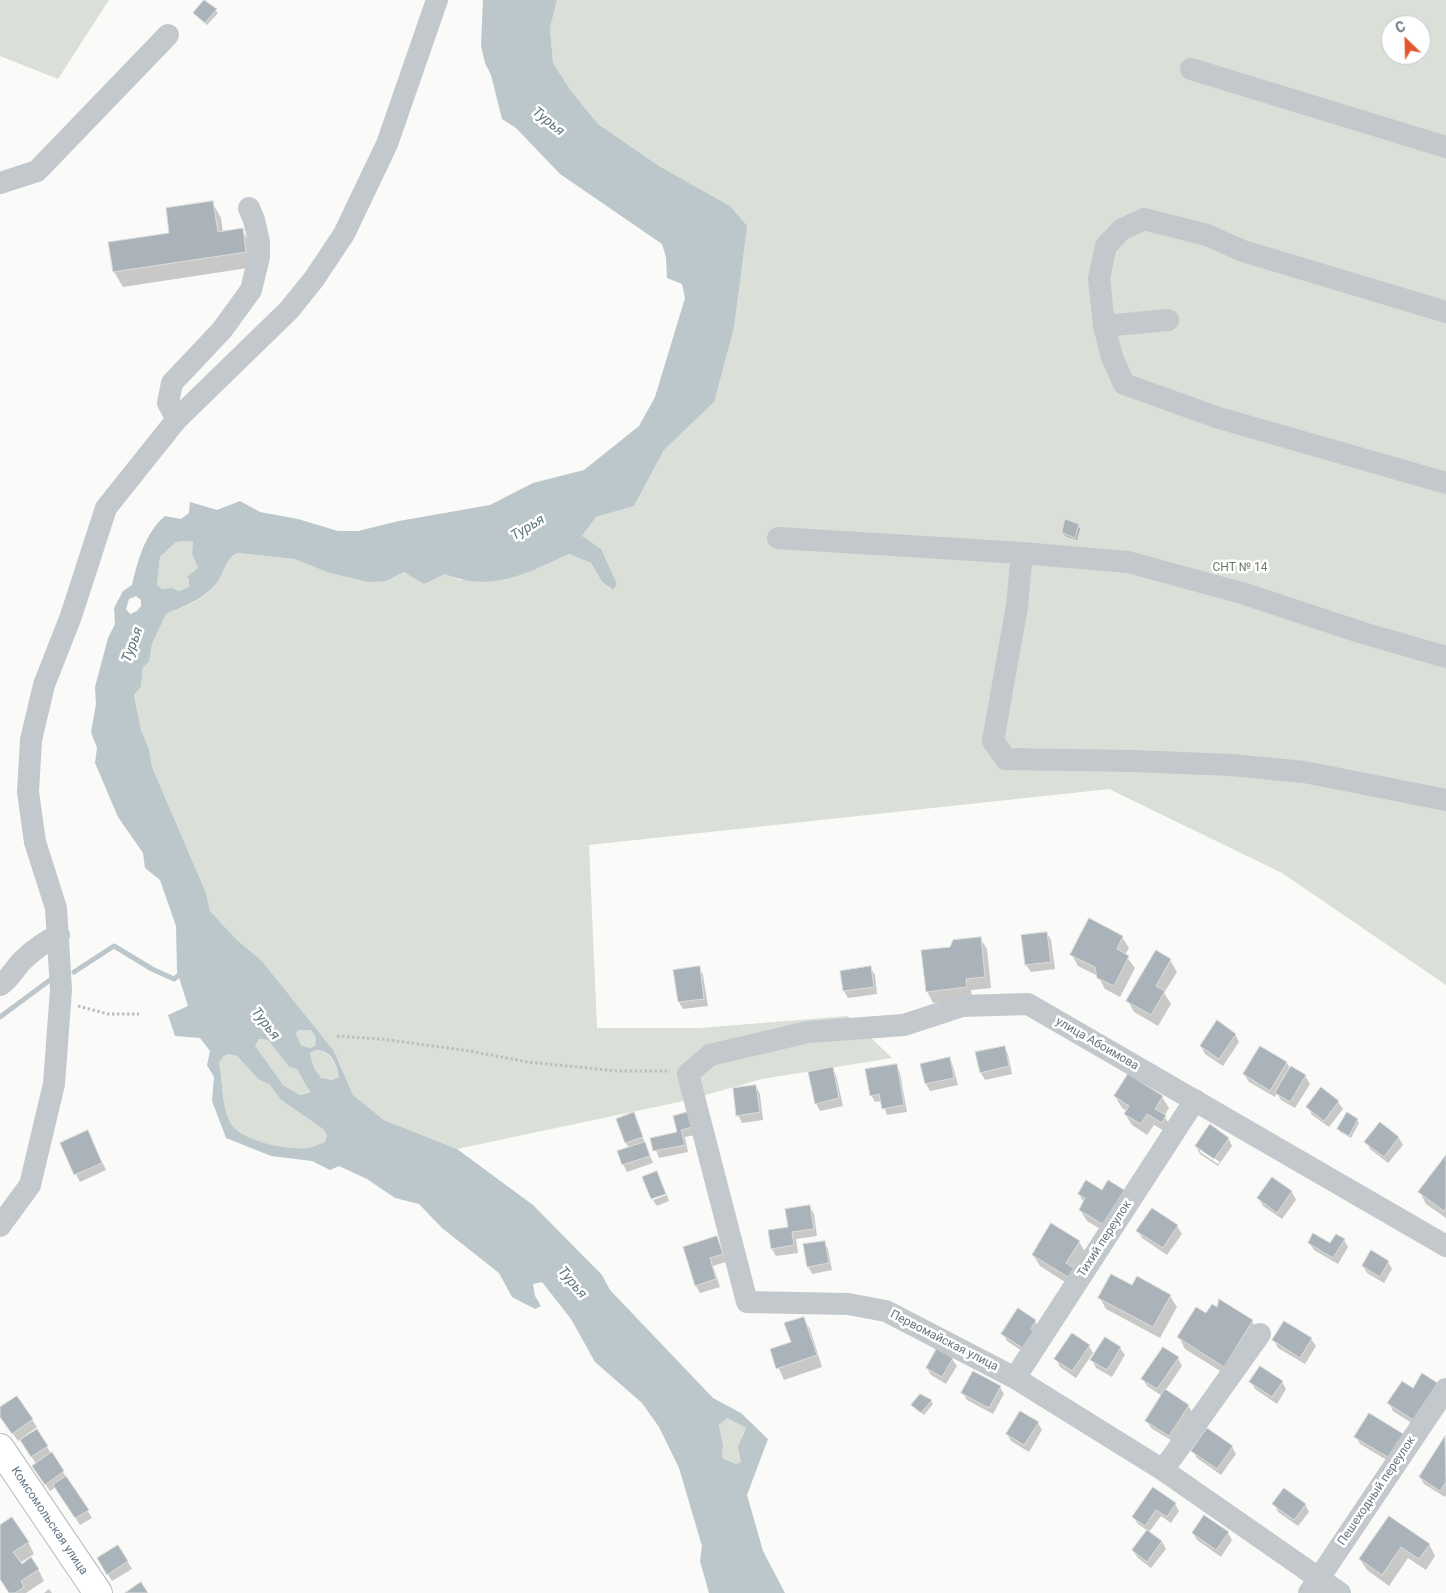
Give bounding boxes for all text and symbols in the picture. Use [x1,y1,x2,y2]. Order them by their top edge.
north arrow [1381,15,1431,65]
text: С [1393,18,1408,36]
water label: Турья [529,104,567,140]
water label: Турья [508,511,548,545]
park label: СНТ № 14 [1212,561,1268,575]
water label: Турья [119,625,147,665]
water label: Турья [247,1004,283,1044]
street label: улица Абоимова [1053,1014,1141,1074]
street label: Тихий переулок [1075,1198,1135,1280]
water label: Турья [554,1264,590,1302]
street label: Первомайская улица [887,1307,1001,1375]
street label: Пешеходный переулок [1335,1434,1419,1548]
street label: Комсомольская улица [7,1464,91,1578]

